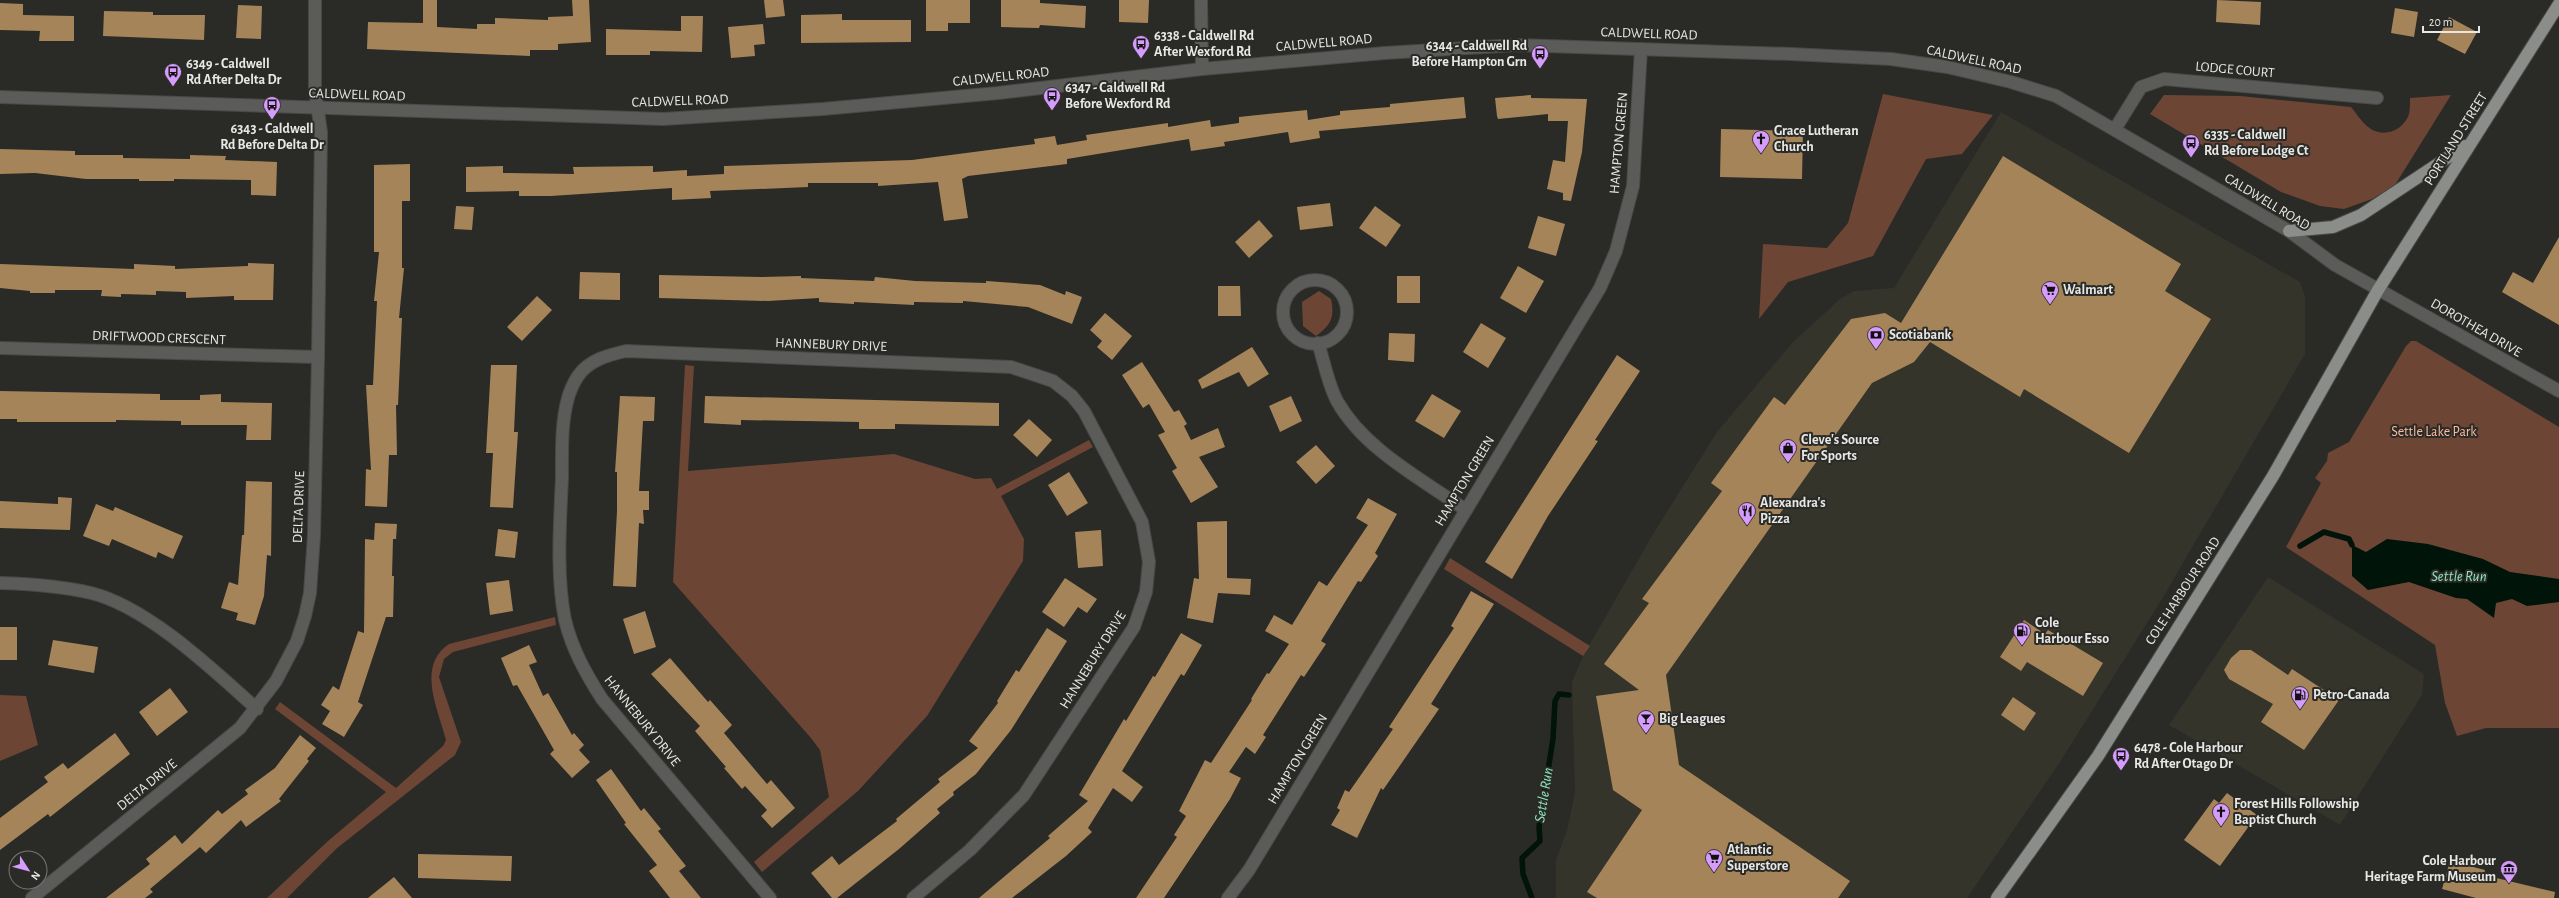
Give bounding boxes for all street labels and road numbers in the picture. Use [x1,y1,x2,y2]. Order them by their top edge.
street label: CALDWELL ROAD [1600,25,1698,43]
street label: CALDWELL ROAD [1275,32,1373,54]
street label: CALDWELL ROAD [1925,43,2023,77]
street label: LODGE COURT [2195,60,2275,80]
street label: CALDWELL ROAD [952,65,1050,89]
street label: CALDWELL ROAD [308,86,406,104]
street label: PORTLAND STREET [2422,90,2490,188]
street label: HAMPTON GREEN [1608,91,1630,195]
street label: CALDWELL ROAD [631,92,729,110]
street label: CALDWELL ROAD [2222,171,2312,233]
street label: DOROTHEA DRIVE [2428,296,2524,360]
street label: DRIFTWOOD CRESCENT [92,329,226,347]
street label: HANNEBURY DRIVE [775,336,887,354]
street label: HAMPTON GREEN [1433,434,1497,528]
street label: DELTA DRIVE [291,470,307,543]
street label: COLE HARBOUR ROAD [2143,535,2223,647]
street label: HANNEBURY DRIVE [1057,609,1129,711]
street label: HANNEBURY DRIVE [601,673,683,769]
street label: HAMPTON GREEN [1266,712,1330,806]
street label: DELTA DRIVE [114,757,180,813]

